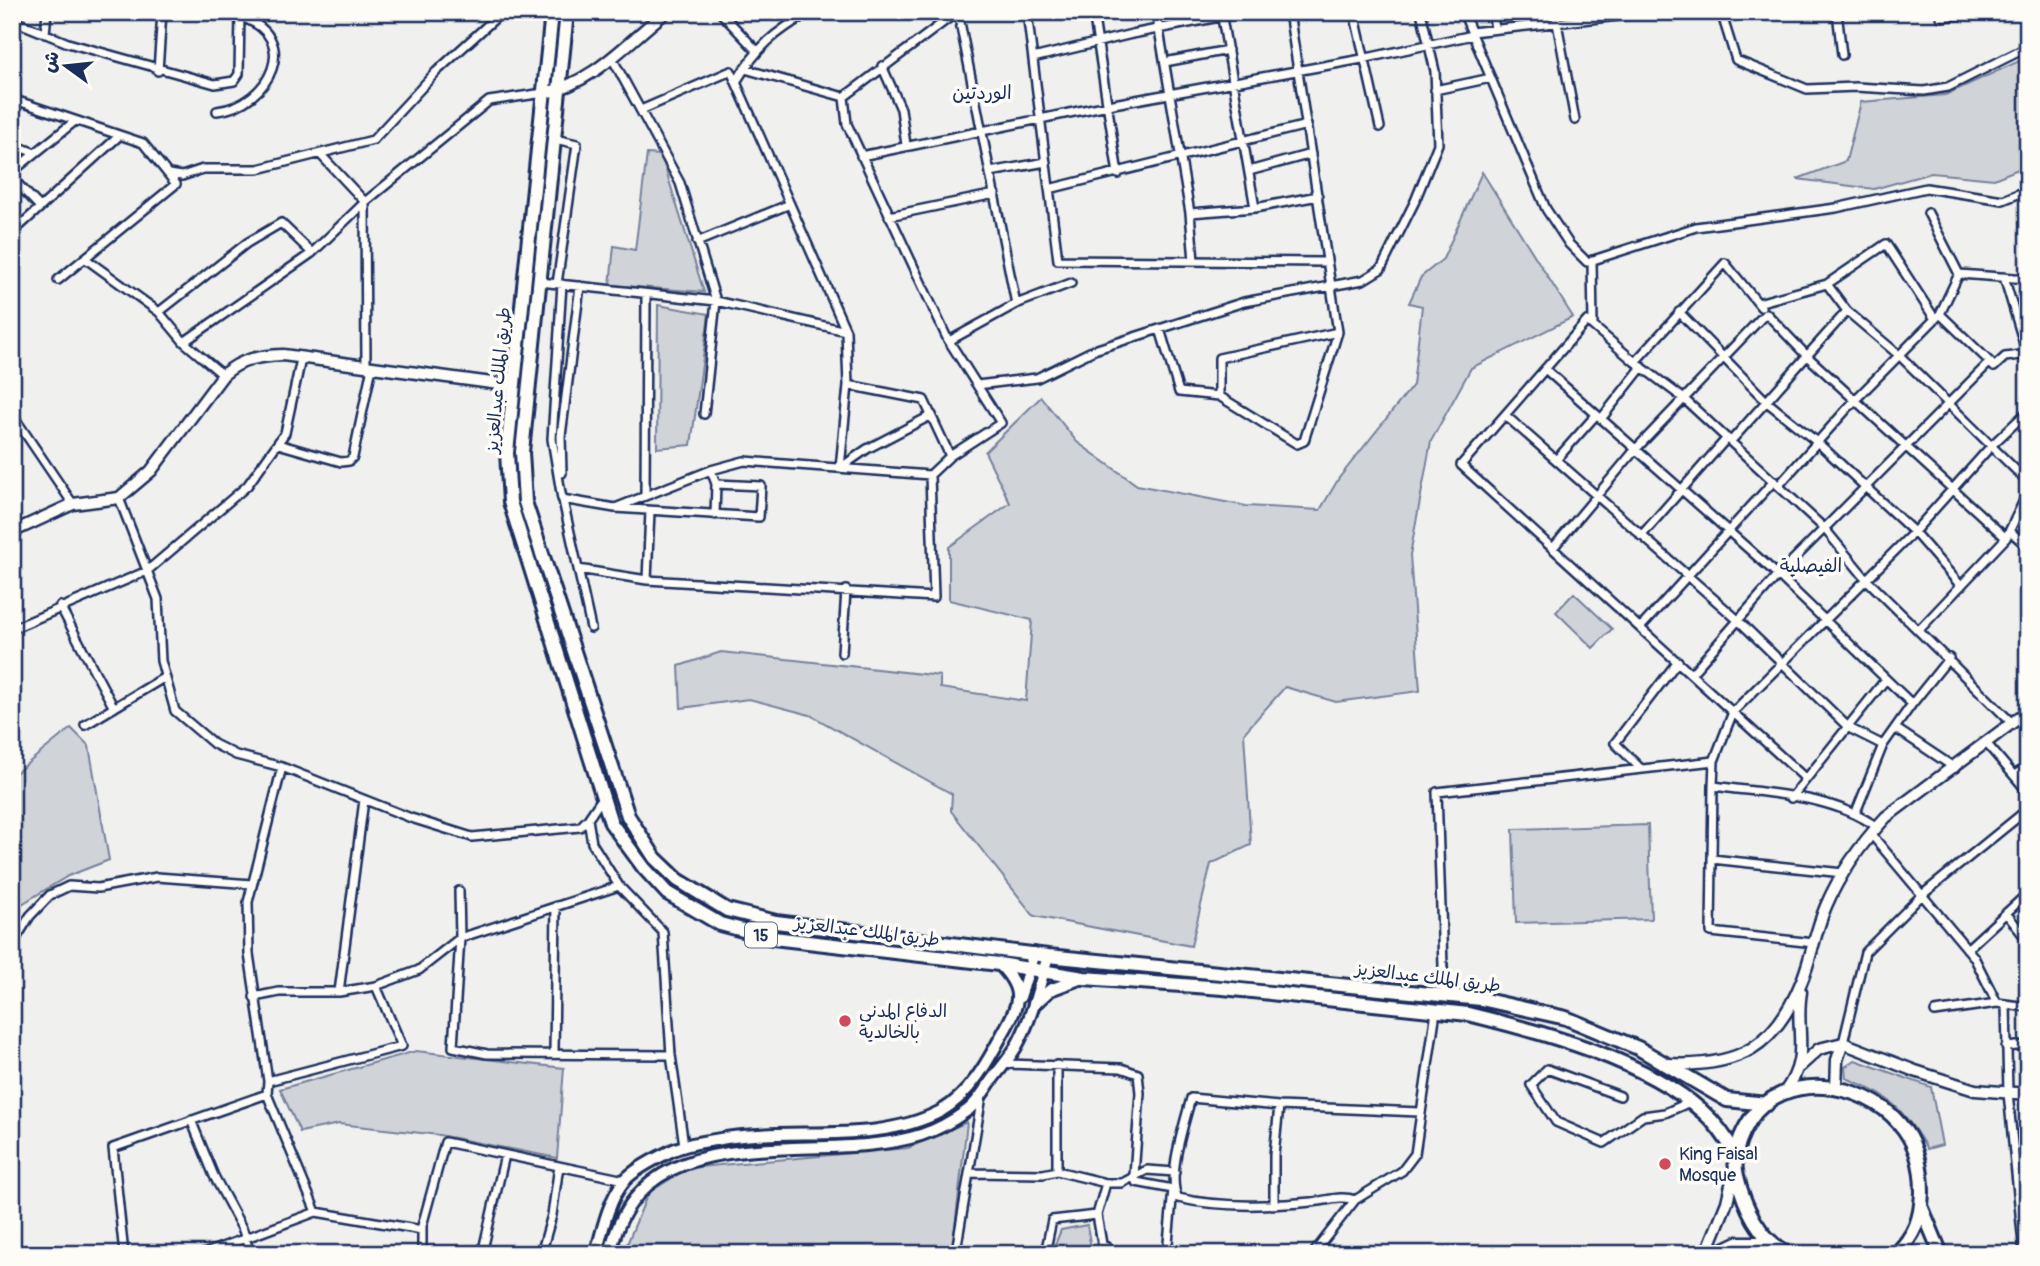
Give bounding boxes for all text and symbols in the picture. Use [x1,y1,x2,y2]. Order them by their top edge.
north arrow [32,32,102,102]
text: ش [36,49,65,75]
district label: الوردتين [952,81,1012,105]
street label: طريق الملك عبدالعزيز [480,306,516,456]
district label: الفيصلية [1780,554,1842,578]
street label: طريق الملك عبدالعزيز [791,911,941,952]
road number: 15 [745,923,777,948]
street label: طريق الملك عبدالعزيز [1352,957,1502,998]
place label: الدفاع المدني بالخالدية [859,1000,947,1044]
marker: الدفاع المدني بالخالدية [837,1013,853,1029]
place label: King Faisal Mosque [1679,1143,1758,1187]
marker: King Faisal Mosque [1657,1156,1673,1172]

